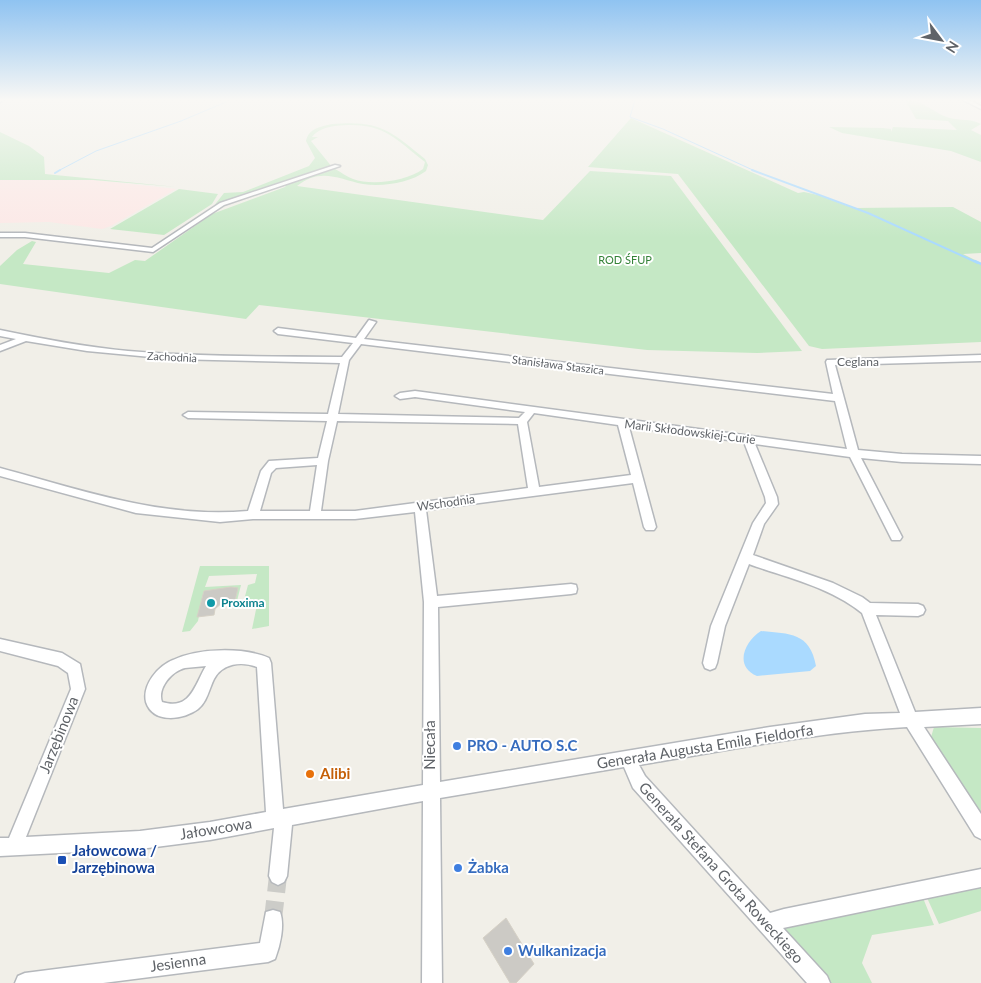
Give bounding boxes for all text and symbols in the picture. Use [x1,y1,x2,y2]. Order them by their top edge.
north arrow [916,15,966,65]
text: N [942,38,963,56]
park label: ROD ŚFUP [598,253,652,266]
street label: Zachodnia [147,349,197,364]
street label: Stanisława Staszica [511,352,605,377]
street label: Ceglana [837,354,879,369]
street label: Marii Skłodowskiej-Curie [624,416,756,447]
street label: Wschodnia [416,491,476,514]
place label: Proxima [221,595,265,610]
marker: Proxima [205,597,217,609]
street label: Jarzębinowa [34,694,82,776]
street label: Niecała [420,720,438,770]
street label: Generała Augusta Emila Fieldorfa [595,720,814,772]
place label: PRO - AUTO S.C [467,736,577,754]
marker: PRO - AUTO S.C [451,740,463,752]
place label: Alibi [319,764,350,782]
marker: Alibi [304,768,316,780]
street label: Generała Stefana Grota Roweckiego [636,778,808,967]
street label: Jałowcowa [179,813,253,843]
place label: Jałowcowa / Jarzębinowa [72,841,157,876]
marker: Jałowcowa / Jarzębinowa [56,854,68,866]
place label: Żabka [468,858,509,876]
marker: Żabka [452,862,464,874]
place label: Wulkanizacja [518,941,606,959]
marker: Wulkanizacja [502,945,514,957]
street label: Jesienna [149,949,207,975]

